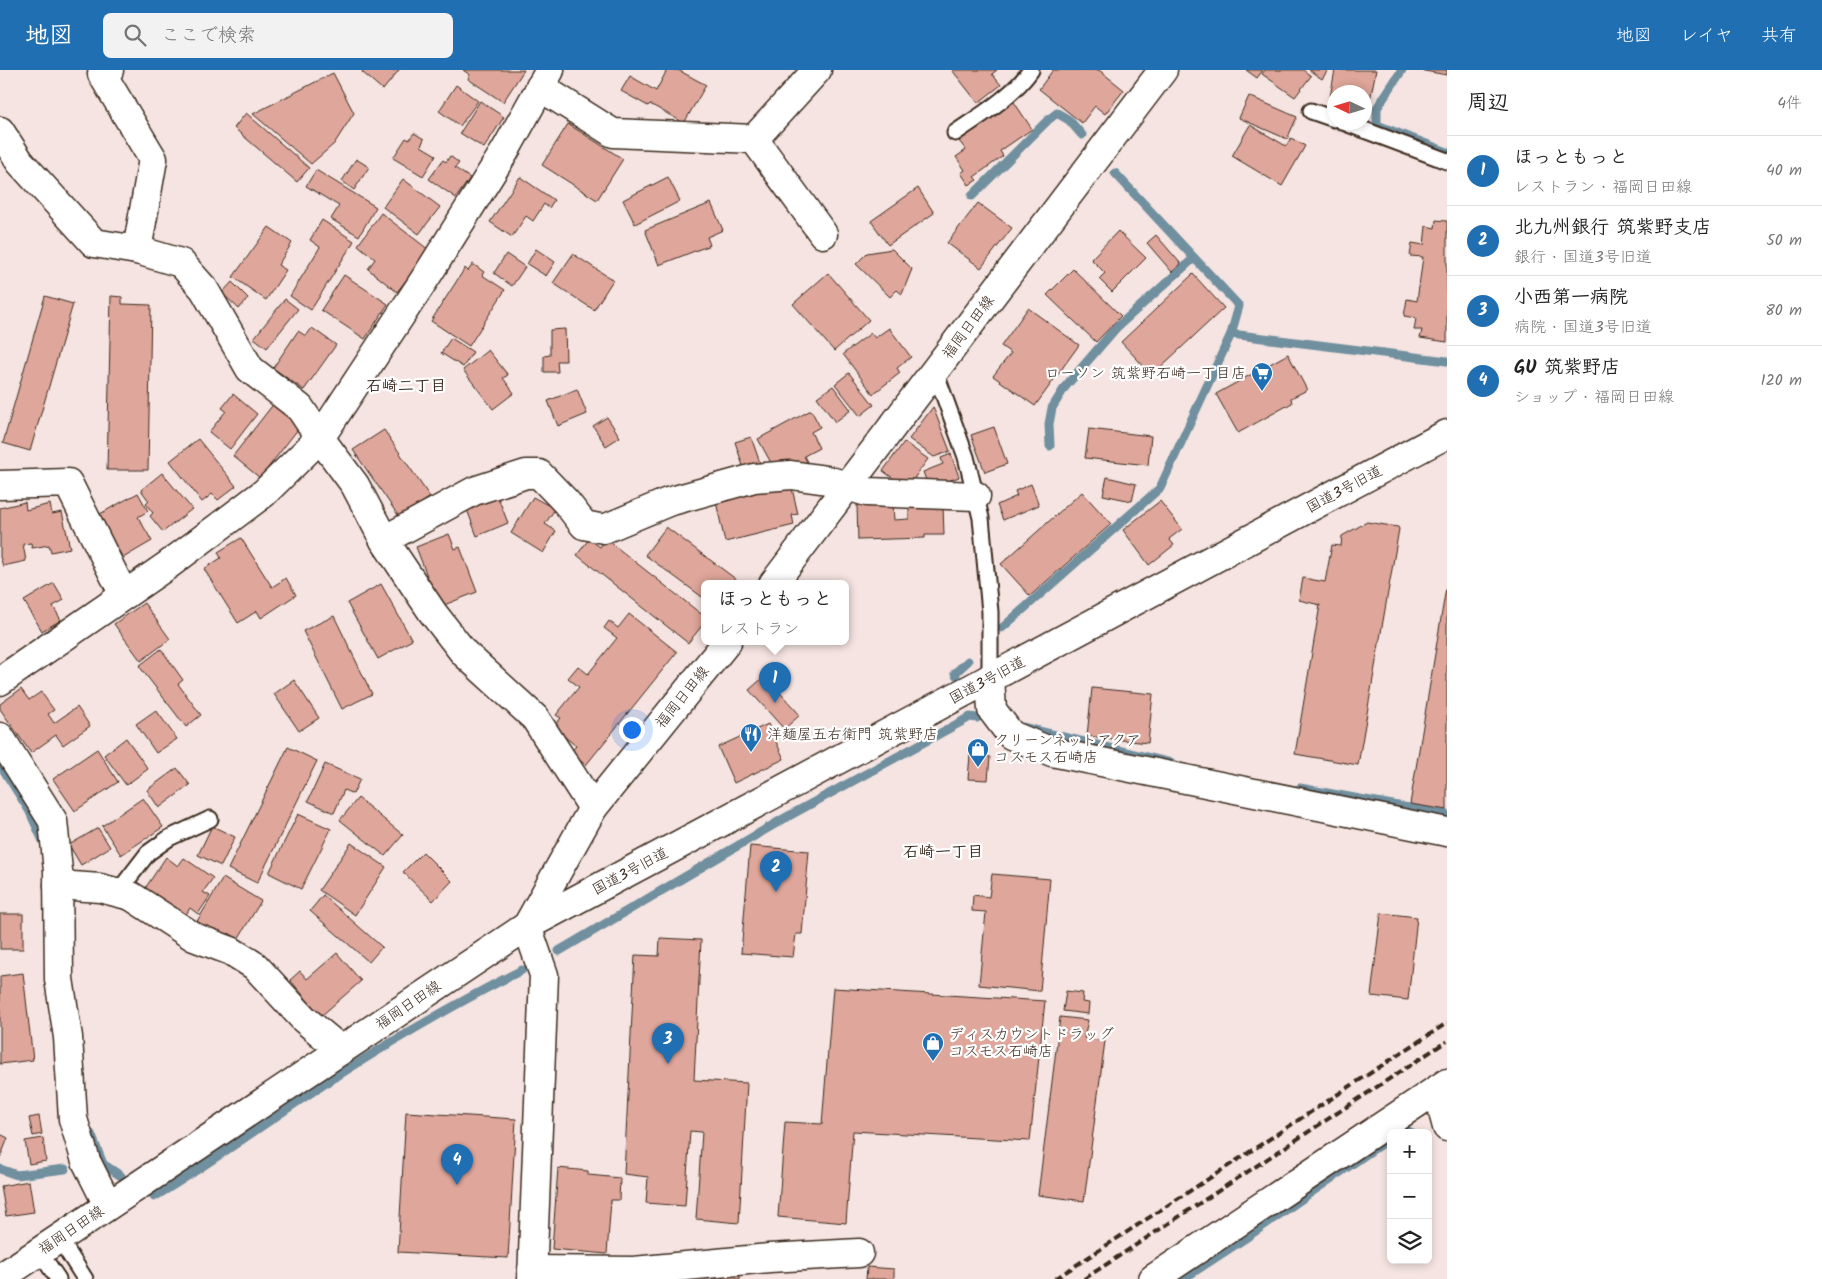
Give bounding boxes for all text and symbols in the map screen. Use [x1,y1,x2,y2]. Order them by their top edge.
search box [103,13,453,58]
text: 地図 [25,17,73,56]
icon: search [121,21,149,49]
text: ここで検索 [161,21,256,51]
text: 地図 [1616,22,1652,51]
text: レイヤ [1680,22,1733,51]
text: 共有 [1761,22,1797,51]
north arrow [1327,85,1372,130]
text: 周辺 [1467,87,1509,120]
text: 4件 [1777,91,1802,116]
text: ほっともっと [1514,143,1628,173]
text: 1 [1481,158,1485,183]
text: 40 m [1766,158,1802,183]
text: レストラン · 福岡日田線 [1514,175,1692,200]
text: 北九州銀行 筑紫野支店 [1514,213,1711,243]
text: 2 [1478,228,1488,253]
text: 50 m [1766,228,1802,253]
text: 銀行 · 国道3号旧道 [1514,245,1652,270]
text: 小西第一病院 [1514,283,1628,313]
street label: 福岡日田線 [937,290,1001,365]
text: 3 [1479,298,1487,323]
text: 80 m [1765,298,1802,323]
text: 病院 · 国道3号旧道 [1514,315,1652,340]
text: GU 筑紫野店 [1514,353,1620,383]
supermarket icon: ローソン 筑紫野石崎一丁目店 [1250,361,1274,392]
place label: ローソン 筑紫野石崎一丁目店 [1045,362,1246,386]
text: 4 [1479,368,1487,393]
text: 120 m [1761,368,1802,393]
district label: 石崎二丁目 [366,374,446,399]
text: ショップ · 福岡日田線 [1514,385,1674,410]
street label: 国道3号旧道 [1302,460,1387,520]
popup [701,580,849,645]
text: ほっともっと [718,585,832,615]
text: レストラン [718,617,799,642]
street label: 国道3号旧道 [945,651,1030,711]
street label: 福岡日田線 [650,661,716,734]
pin: 1 [759,662,791,703]
your location [619,717,645,743]
restaurant icon: 洋麺屋五右衛門 筑紫野店 [739,722,763,753]
place label: 洋麺屋五右衛門 筑紫野店 [767,723,938,747]
place label: クリーンネットアクア コスモス石崎店 [994,729,1141,770]
shop icon: クリーンネットアクア コスモス石崎店 [966,737,990,768]
district label: 石崎一丁目 [903,840,983,865]
street label: 国道3号旧道 [588,842,673,902]
pin: 2 [760,851,792,892]
street label: 福岡日田線 [371,975,446,1037]
pin: 3 [652,1023,684,1064]
place label: ディスカウントドラッグ コスモス石崎店 [949,1023,1114,1064]
shop icon: ディスカウントドラッグ コスモス石崎店 [921,1031,945,1062]
map controls [1387,1129,1432,1264]
button: + [1387,1129,1432,1174]
pin: 4 [441,1144,473,1185]
button: − [1387,1174,1432,1219]
street label: 福岡日田線 [34,1200,109,1262]
button: layers [1387,1219,1432,1264]

